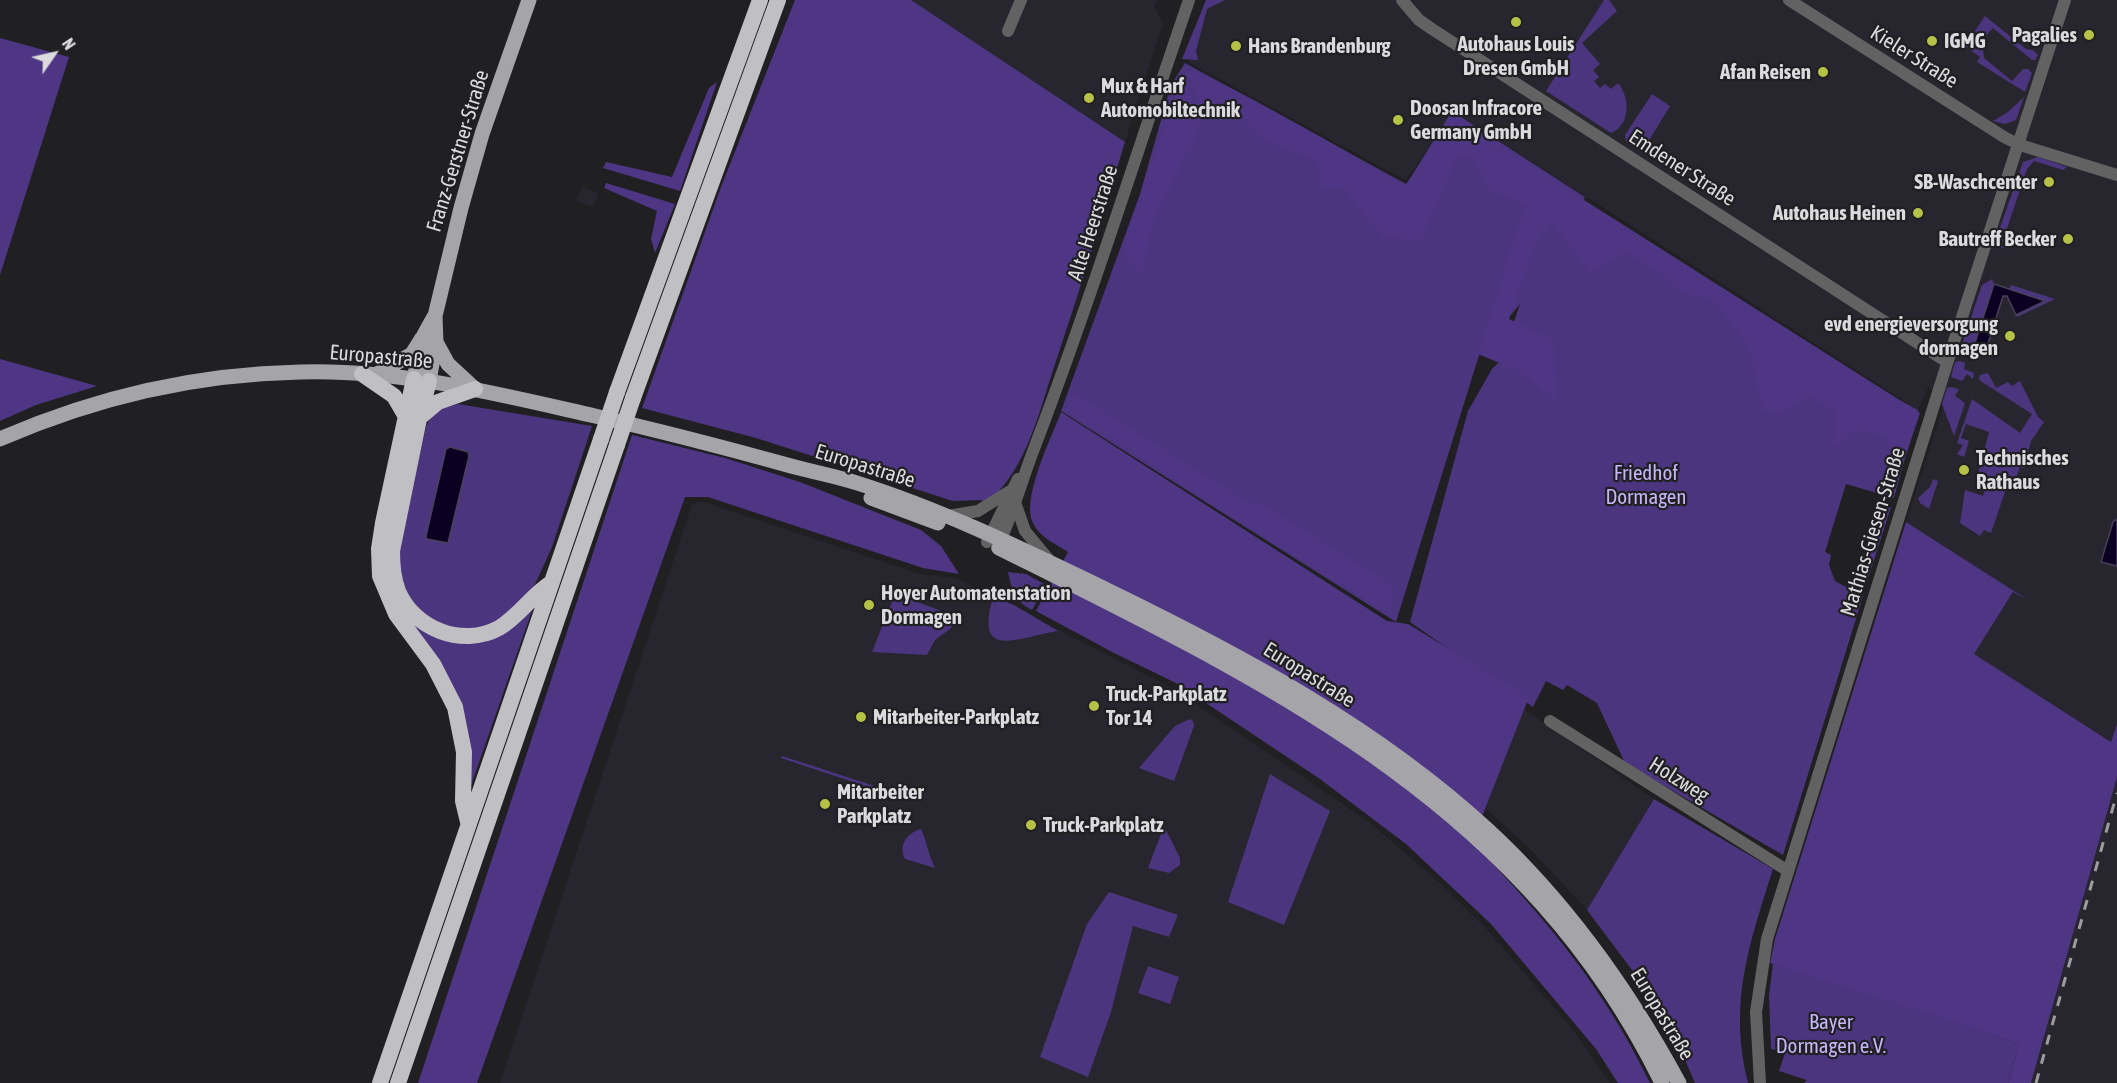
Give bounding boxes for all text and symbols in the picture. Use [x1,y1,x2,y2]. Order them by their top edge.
marker: Autohaus Louis Dresen GmbH [1509,15,1523,29]
street label: Kieler Straße [1866,20,1962,94]
place label: Pagalies [2012,22,2077,48]
north arrow [24,24,84,84]
place label: IGMG [1944,28,1986,54]
marker: Pagalies [2082,28,2096,42]
place label: Autohaus Louis Dresen GmbH [1458,31,1574,81]
place label: Hans Brandenburg [1248,33,1390,59]
marker: IGMG [1925,34,1939,48]
text: N [59,35,79,53]
marker: Hans Brandenburg [1229,39,1243,53]
place label: Afan Reisen [1720,59,1811,85]
marker: Afan Reisen [1816,65,1830,79]
street label: Franz-Gerstner-Straße [421,67,495,235]
place label: Mux & Harf Automobiltechnik [1101,73,1240,123]
marker: Mux & Harf Automobiltechnik [1082,91,1096,105]
place label: Doosan Infracore Germany GmbH [1410,95,1542,145]
marker: Doosan Infracore Germany GmbH [1391,113,1405,127]
street label: Emdener Straße [1624,124,1740,212]
street label: Alte Heerstraße [1062,162,1124,284]
place label: SB-Waschcenter [1914,169,2037,195]
marker: SB-Waschcenter [2042,175,2056,189]
place label: Autohaus Heinen [1773,200,1906,226]
marker: Autohaus Heinen [1911,206,1925,220]
place label: Bautreff Becker [1938,226,2056,252]
marker: Bautreff Becker [2061,232,2075,246]
place label: evd energieversorgung dormagen [1824,311,1998,361]
marker: evd energieversorgung dormagen [2003,329,2017,343]
street label: Europastraße [328,340,434,374]
street label: Europastraße [812,439,918,493]
street label: Mathias-Giesen-Straße [1835,445,1911,619]
place label: Technisches Rathaus [1976,445,2069,495]
park label: Friedhof Dormagen [1605,460,1687,510]
marker: Technisches Rathaus [1957,463,1971,477]
place label: Hoyer Automatenstation Dormagen [881,580,1071,630]
marker: Hoyer Automatenstation Dormagen [862,598,876,612]
street label: Europastraße [1259,637,1359,713]
place label: Truck-Parkplatz Tor 14 [1106,681,1227,731]
marker: Truck-Parkplatz Tor 14 [1087,699,1101,713]
place label: Mitarbeiter-Parkplatz [873,704,1039,730]
marker: Mitarbeiter-Parkplatz [854,710,868,724]
street label: Holzweg [1644,752,1714,808]
place label: Mitarbeiter Parkplatz [837,779,924,829]
marker: Mitarbeiter Parkplatz [818,797,832,811]
place label: Truck-Parkplatz [1043,812,1164,838]
marker: Truck-Parkplatz [1024,818,1038,832]
street label: Europastraße [1625,963,1699,1065]
park label: Bayer Dormagen e.V. [1776,1009,1886,1059]

